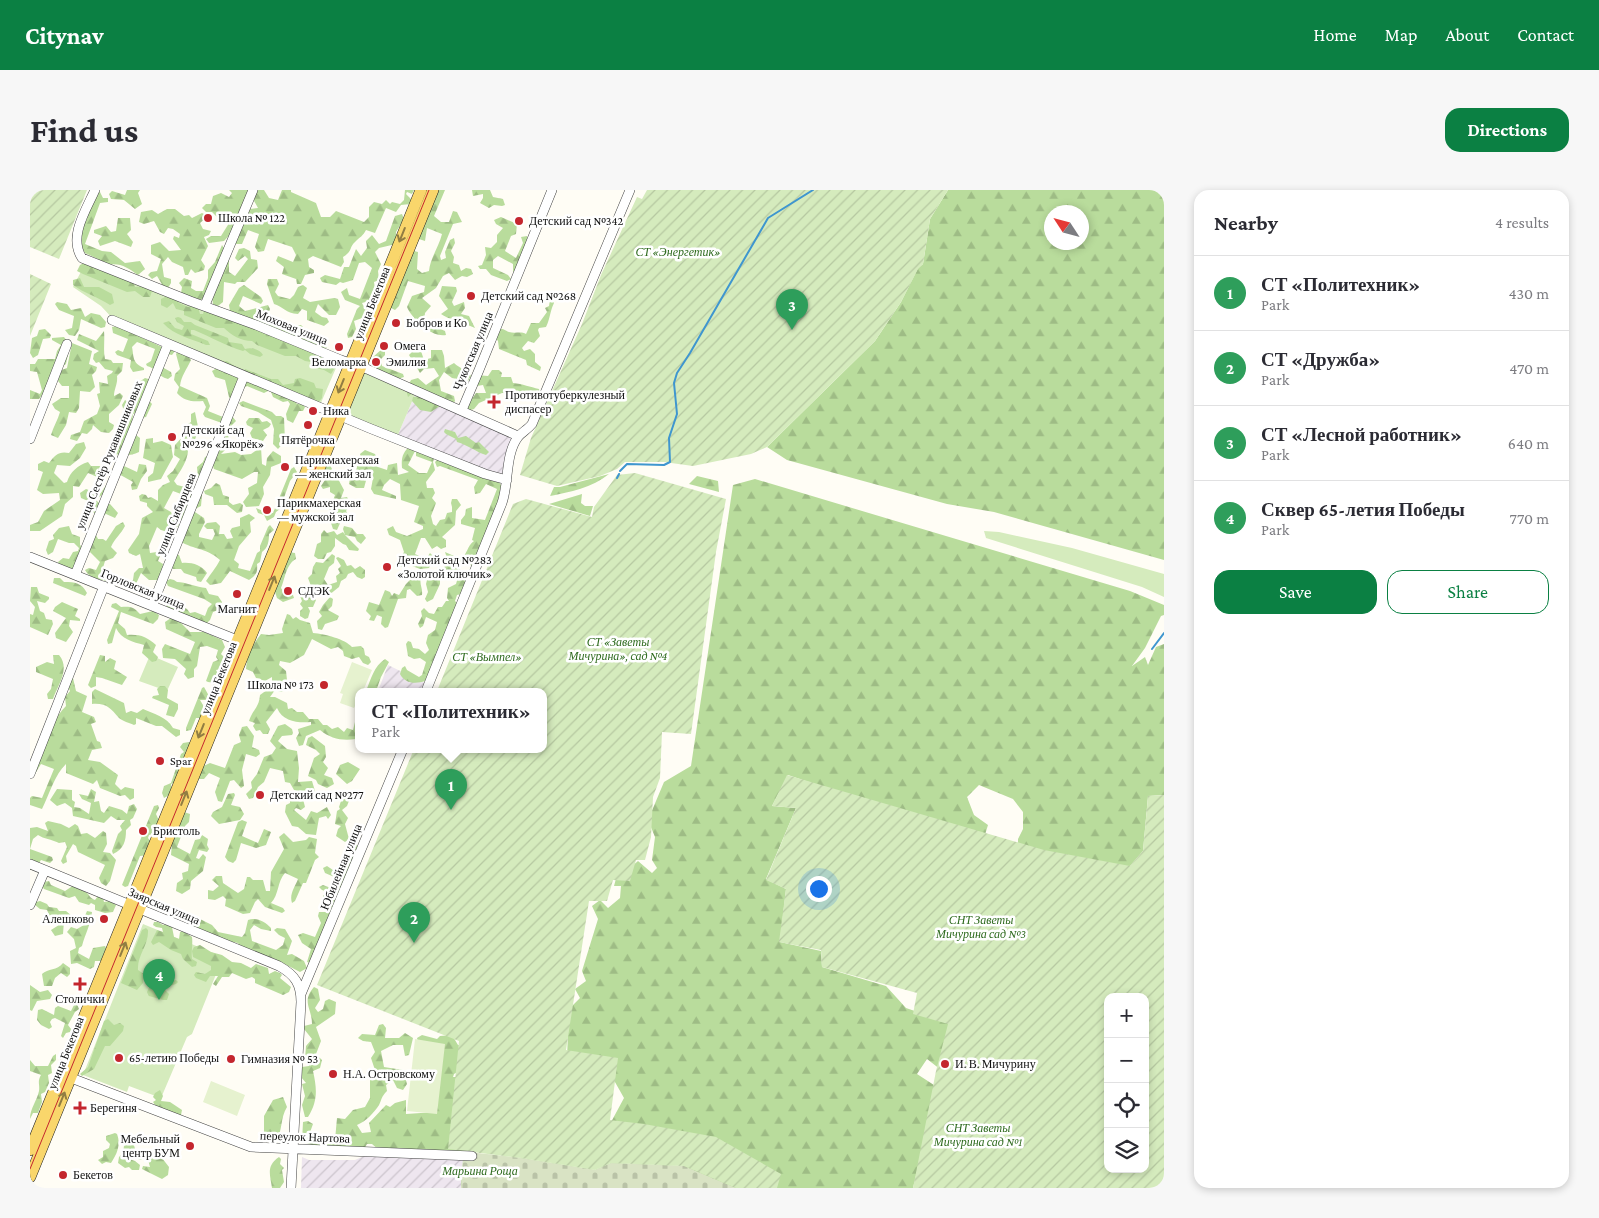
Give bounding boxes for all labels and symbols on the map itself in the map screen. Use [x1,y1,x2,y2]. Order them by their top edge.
north arrow [1044,205,1089,250]
place label: Школа № 122 [218,211,285,225]
marker: Школа № 122 [202,212,214,224]
place label: Детский сад №342 [529,214,624,228]
marker: Детский сад №342 [513,215,525,227]
one-way arrow [397,227,407,242]
park label: СТ «Энергетик» [635,245,721,259]
street label: улица Бекетова [351,264,393,341]
place label: Детский сад №268 [481,289,576,303]
pin: 3 [776,289,808,330]
marker: Детский сад №268 [465,290,477,302]
street label: Моховая улица [254,306,330,348]
street label: Чукотская улица [450,309,496,392]
place label: Бобров и Ко [406,316,467,330]
marker: Бобров и Ко [390,317,402,329]
place label: Омега [394,339,427,353]
marker: Омега [378,340,390,352]
marker: Веломарка [333,341,345,353]
place label: Веломарка [312,355,367,369]
place label: Эмилия [386,355,426,369]
marker: Эмилия [370,356,382,368]
one-way arrow [336,378,345,393]
street label: улица Сестёр Рукавишниковых [73,379,145,531]
place label: Противотуберкулезный диспасер [505,388,626,416]
marker: Противотуберкулезный диспасер [487,395,501,409]
place label: Ника [323,404,350,418]
marker: Ника [307,405,319,417]
marker: Пятёрочка [302,419,314,431]
place label: Детский сад №296 «Якорёк» [182,423,264,451]
marker: Детский сад №296 «Якорёк» [166,431,178,443]
place label: Пятёрочка [281,433,335,447]
place label: Парикмахерская — женский зал [295,453,379,481]
marker: Парикмахерская — женский зал [279,461,291,473]
street label: улица Сибирцева [153,470,199,557]
place label: Парикмахерская — мужской зал [277,496,361,524]
marker: Парикмахерская — мужской зал [261,504,273,516]
place label: Детский сад №283 «Золотой ключик» [397,553,492,581]
marker: Детский сад №283 «Золотой ключик» [381,561,393,573]
street label: Горловская улица [99,566,188,612]
one-way arrow [268,576,277,591]
place label: СДЭК [298,584,331,598]
marker: СДЭК [282,585,294,597]
marker: Магнит [231,588,243,600]
place label: Магнит [217,602,257,616]
park label: СТ «Заветы Мичурина», сад №4 [568,635,667,663]
street label: улица Бекетова [198,639,240,716]
park label: СТ «Вымпел» [452,650,522,664]
place label: Школа № 173 [247,678,314,692]
marker: Школа № 173 [318,679,330,691]
one-way arrow [195,723,205,738]
place label: Spar [170,754,192,768]
marker: Spar [154,755,166,767]
pin: 1 [435,769,467,810]
place label: Детский сад №277 [270,788,364,802]
marker: Детский сад №277 [254,789,266,801]
one-way arrow [180,791,190,806]
street label: Юбилейная улица [317,821,365,912]
place label: Бристоль [153,824,201,838]
marker: Бристоль [137,825,149,837]
your location [806,876,832,902]
street label: Заярская улица [126,885,203,928]
pin: 2 [398,902,430,943]
place label: Алешково [42,912,94,926]
marker: Алешково [98,913,110,925]
park label: СНТ Заветы Мичурина сад №3 [935,913,1026,941]
one-way arrow [119,942,128,957]
pin: 4 [143,959,175,1000]
marker: Столички [74,978,86,990]
place label: Столички [55,992,105,1006]
street label: улица Бекетова [45,1014,87,1091]
place label: 65-летию Победы [129,1051,219,1065]
marker: 65-летию Победы [113,1052,125,1064]
place label: Гимназия № 53 [241,1052,318,1066]
marker: Гимназия № 53 [225,1053,237,1065]
place label: И. В. Мичурину [955,1057,1036,1071]
marker: И. В. Мичурину [939,1058,951,1070]
place label: Н.А. Островскому [343,1067,435,1081]
marker: Н.А. Островскому [327,1068,339,1080]
one-way arrow [57,1092,67,1107]
place label: Берегиня [90,1101,137,1115]
marker: Берегиня [74,1102,86,1114]
park label: СНТ Заветы Мичурина сад №1 [933,1121,1022,1149]
street label: переулок Нартова [260,1128,351,1146]
place label: Мебельный центр БУМ [121,1132,181,1160]
marker: Мебельный центр БУМ [184,1140,196,1152]
park label: Марьина Роща [441,1164,518,1178]
place label: Бекетов [73,1168,113,1182]
marker: Бекетов [57,1169,69,1181]

